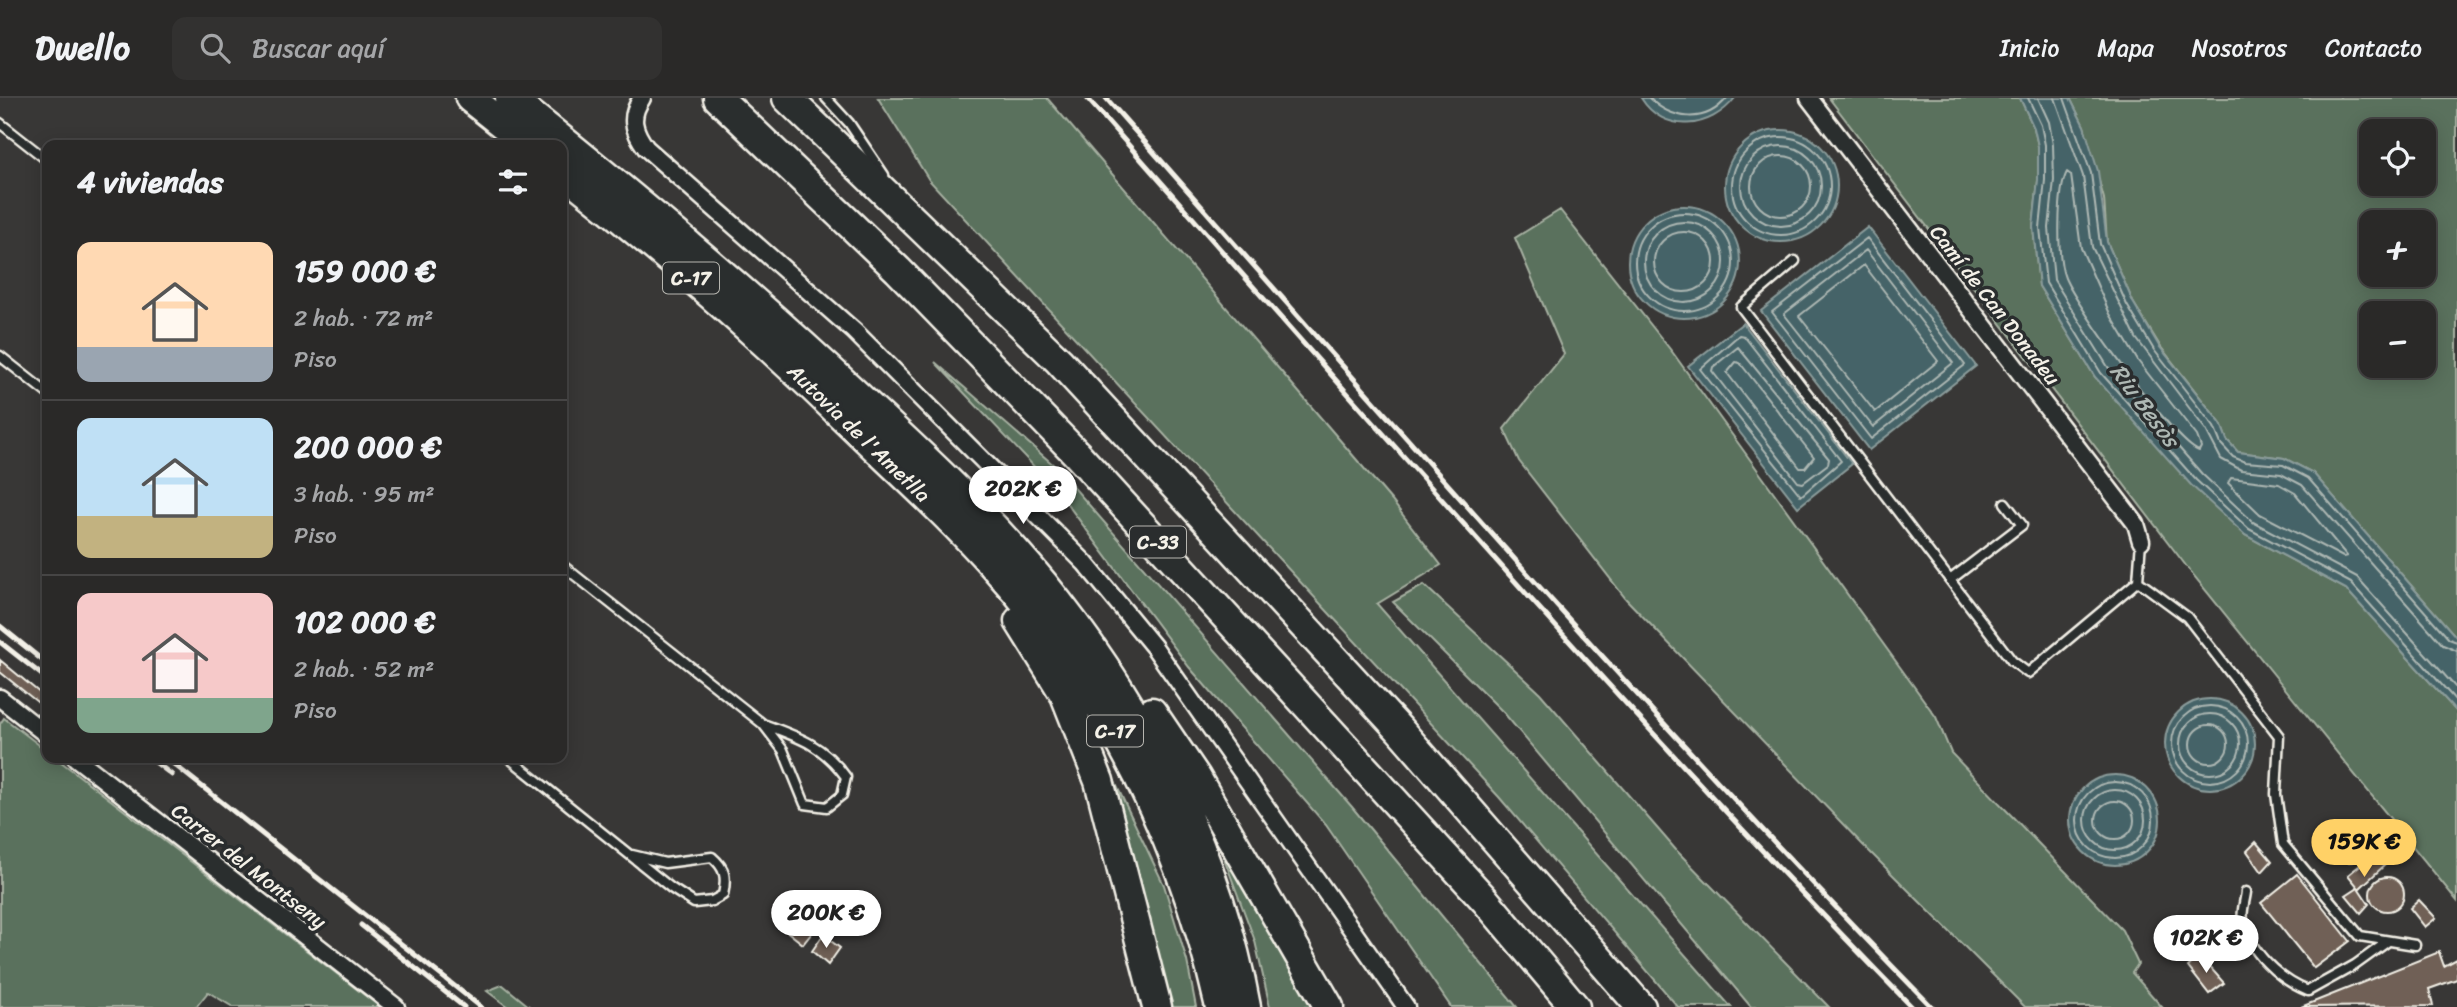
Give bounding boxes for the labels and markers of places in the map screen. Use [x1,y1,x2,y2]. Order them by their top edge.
pin: 202K € [966,466,1080,526]
pin: 159K € [2307,820,2421,879]
pin: 200K € [769,890,883,950]
pin: 102K € [2149,916,2263,975]

